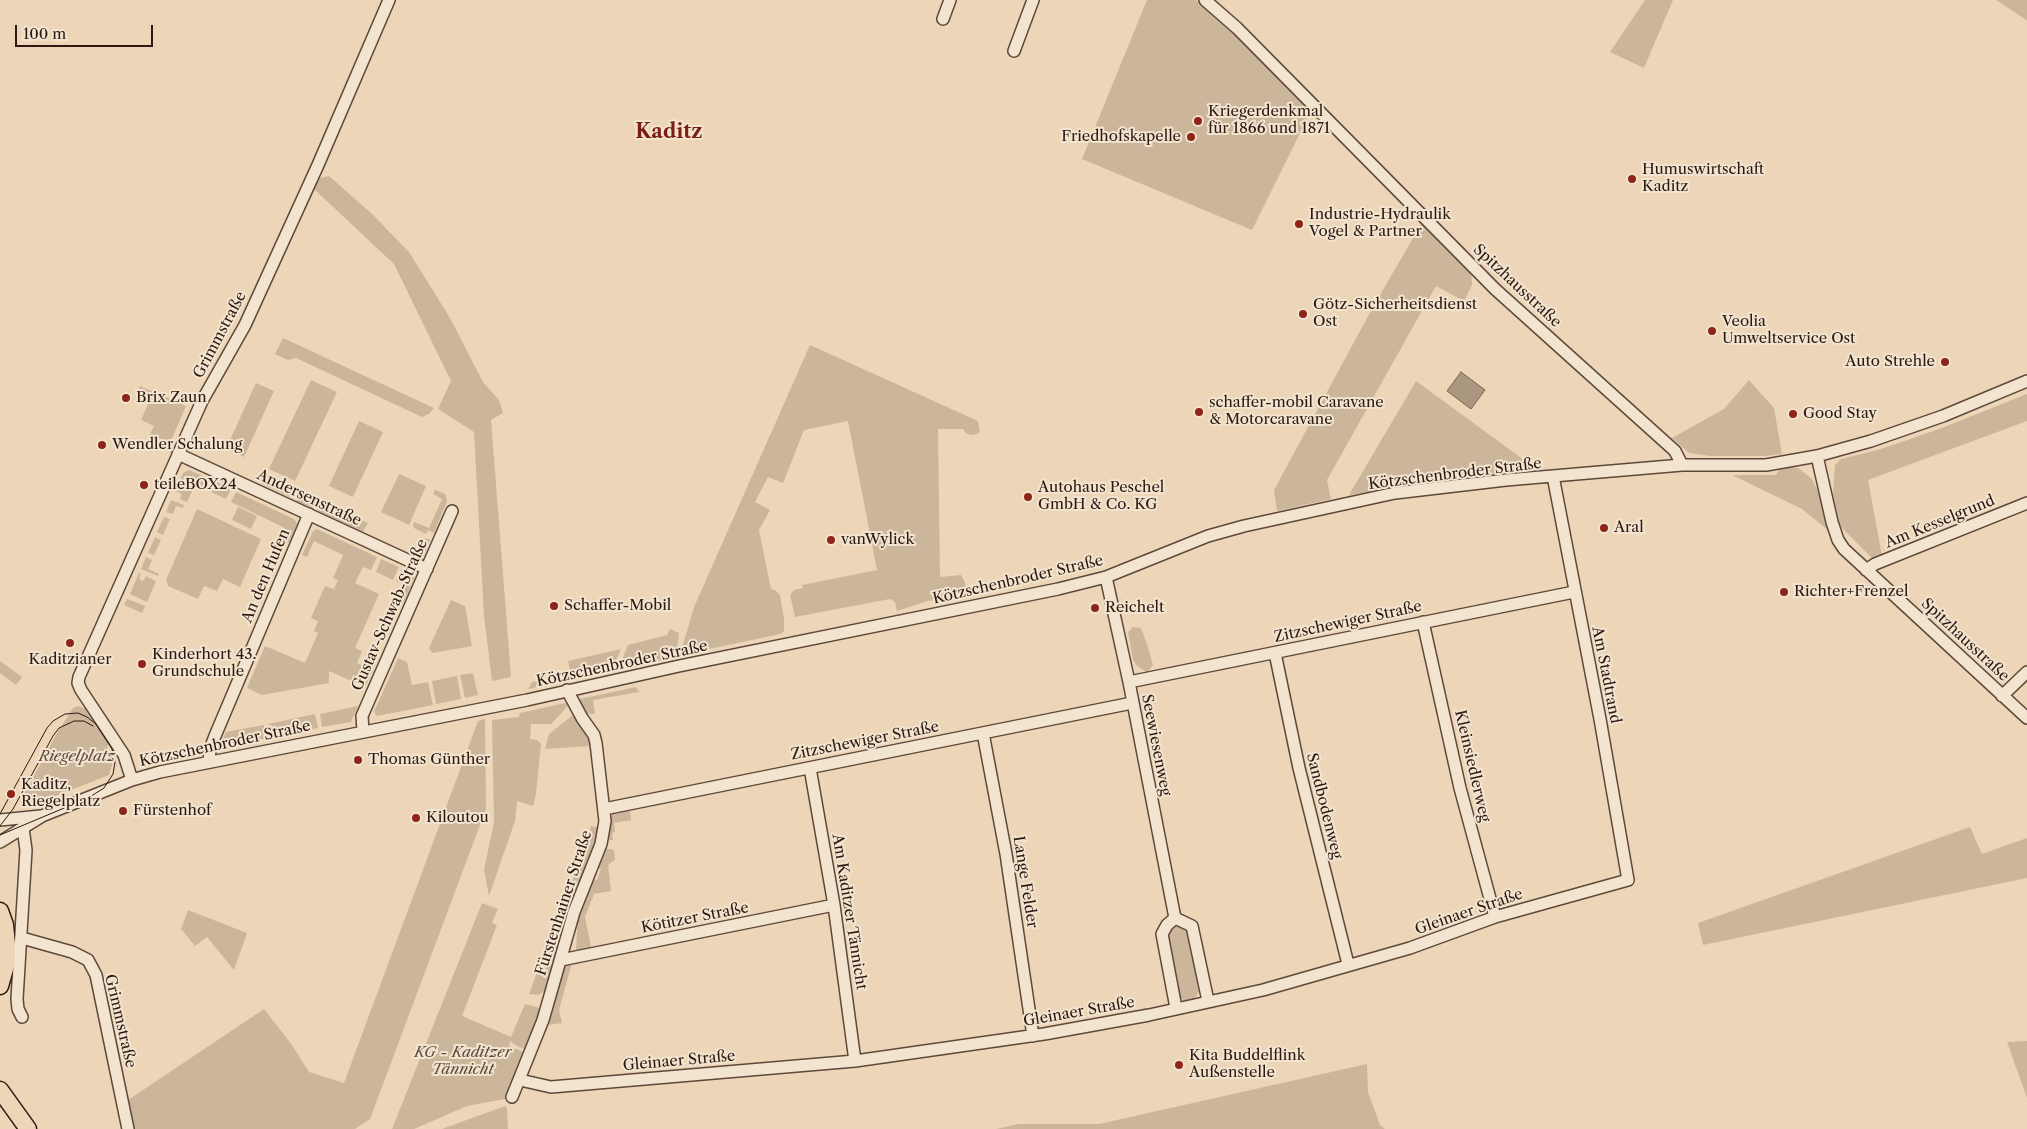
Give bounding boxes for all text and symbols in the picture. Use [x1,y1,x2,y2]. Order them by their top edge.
scale bar [18,15,155,47]
text: 100 m [23,24,66,43]
place label: Kriegerdenkmal für 1866 und 1871 [1208,103,1330,138]
marker: Kriegerdenkmal für 1866 und 1871 [1192,115,1204,127]
district label: Kaditz [635,120,703,144]
place label: Friedhofskapelle [1061,128,1181,146]
marker: Friedhofskapelle [1185,131,1197,143]
place label: Humuswirtschaft Kaditz [1642,161,1764,196]
marker: Humuswirtschaft Kaditz [1626,173,1638,185]
place label: Industrie-Hydraulik Vogel & Partner [1309,206,1451,241]
marker: Industrie-Hydraulik Vogel & Partner [1293,218,1305,230]
street label: Spitzhausstraße [1469,241,1565,331]
street label: Grimmstraße [190,289,250,381]
place label: Götz-Sicherheitsdienst Ost [1313,296,1477,331]
marker: Götz-Sicherheitsdienst Ost [1297,308,1309,320]
place label: Veolia Umweltservice Ost [1722,313,1855,348]
marker: Veolia Umweltservice Ost [1706,325,1718,337]
place label: Auto Strehle [1845,353,1935,371]
marker: Auto Strehle [1939,356,1951,368]
place label: Brix Zaun [136,389,207,407]
marker: Brix Zaun [120,392,132,404]
place label: schaffer-mobil Caravane & Motorcaravane [1209,394,1384,429]
place label: Good Stay [1803,405,1877,423]
marker: schaffer-mobil Caravane & Motorcaravane [1193,406,1205,418]
marker: Good Stay [1787,408,1799,420]
place label: Wendler Schalung [112,436,242,454]
marker: Wendler Schalung [96,439,108,451]
street label: Kötzschenbroder Straße [1367,454,1543,494]
street label: Andersenstraße [254,466,364,530]
place label: teileBOX24 [154,476,237,494]
marker: teileBOX24 [138,479,150,491]
place label: Autohaus Peschel GmbH & Co. KG [1038,479,1164,514]
marker: Autohaus Peschel GmbH & Co. KG [1022,491,1034,503]
street label: Am Kesselgrund [1883,492,1997,552]
place label: Aral [1614,519,1644,537]
marker: Aral [1598,522,1610,534]
street label: An den Hufen [238,526,294,626]
place label: vanWylick [841,531,914,549]
marker: vanWylick [825,534,837,546]
street label: Gustav-Schwab-Straße [348,536,432,694]
street label: Kötzschenbroder Straße [931,552,1105,608]
place label: Richter+Frenzel [1794,583,1908,601]
marker: Richter+Frenzel [1778,586,1790,598]
street label: Spitzhausstraße [1917,595,2013,685]
place label: Schaffer-Mobil [564,597,671,615]
street label: Zitzschewiger Straße [1273,598,1423,646]
place label: Reichelt [1105,599,1164,617]
marker: Schaffer-Mobil [548,600,560,612]
marker: Reichelt [1089,602,1101,614]
street label: Am Stadtrand [1588,625,1624,725]
marker: Kaditzianer [64,637,76,649]
street label: Kötzschenbroder Straße [535,637,709,691]
place label: Kinderhort 43. Grundschule [152,646,257,681]
place label: Kaditzianer [29,651,111,669]
marker: Kinderhort 43. Grundschule [136,658,148,670]
street label: Seewiesenweg [1137,693,1175,797]
street label: Kleinsiedlerweg [1450,708,1494,824]
street label: Kötzschenbroder Straße [138,717,312,771]
street label: Zitzschewiger Straße [789,718,941,764]
park label: Riegelplatz [39,748,115,766]
place label: Thomas Günther [368,751,490,769]
street label: Sandbodenweg [1302,751,1346,861]
marker: Thomas Günther [352,754,364,766]
place label: Kaditz, Riegelplatz [21,776,100,811]
marker: Kaditz, Riegelplatz [5,788,17,800]
place label: Fürstenhof [133,802,211,820]
marker: Fürstenhof [117,805,129,817]
place label: Kiloutou [426,809,489,827]
marker: Kiloutou [410,812,422,824]
street label: Fürstenhainer Straße [532,828,596,978]
street label: Am Kaditzer Tännicht [828,833,870,991]
street label: Lange Felder [1009,835,1041,929]
street label: Gleinaer Straße [1413,885,1525,939]
street label: Kötitzer Straße [640,899,750,937]
street label: Grimmstraße [100,972,140,1070]
street label: Gleinaer Straße [1022,993,1136,1031]
park label: KG - Kaditzer Tännicht [414,1044,512,1079]
street label: Gleinaer Straße [622,1047,736,1075]
place label: Kita Buddelflink Außenstelle [1189,1047,1305,1082]
marker: Kita Buddelflink Außenstelle [1173,1059,1185,1071]

